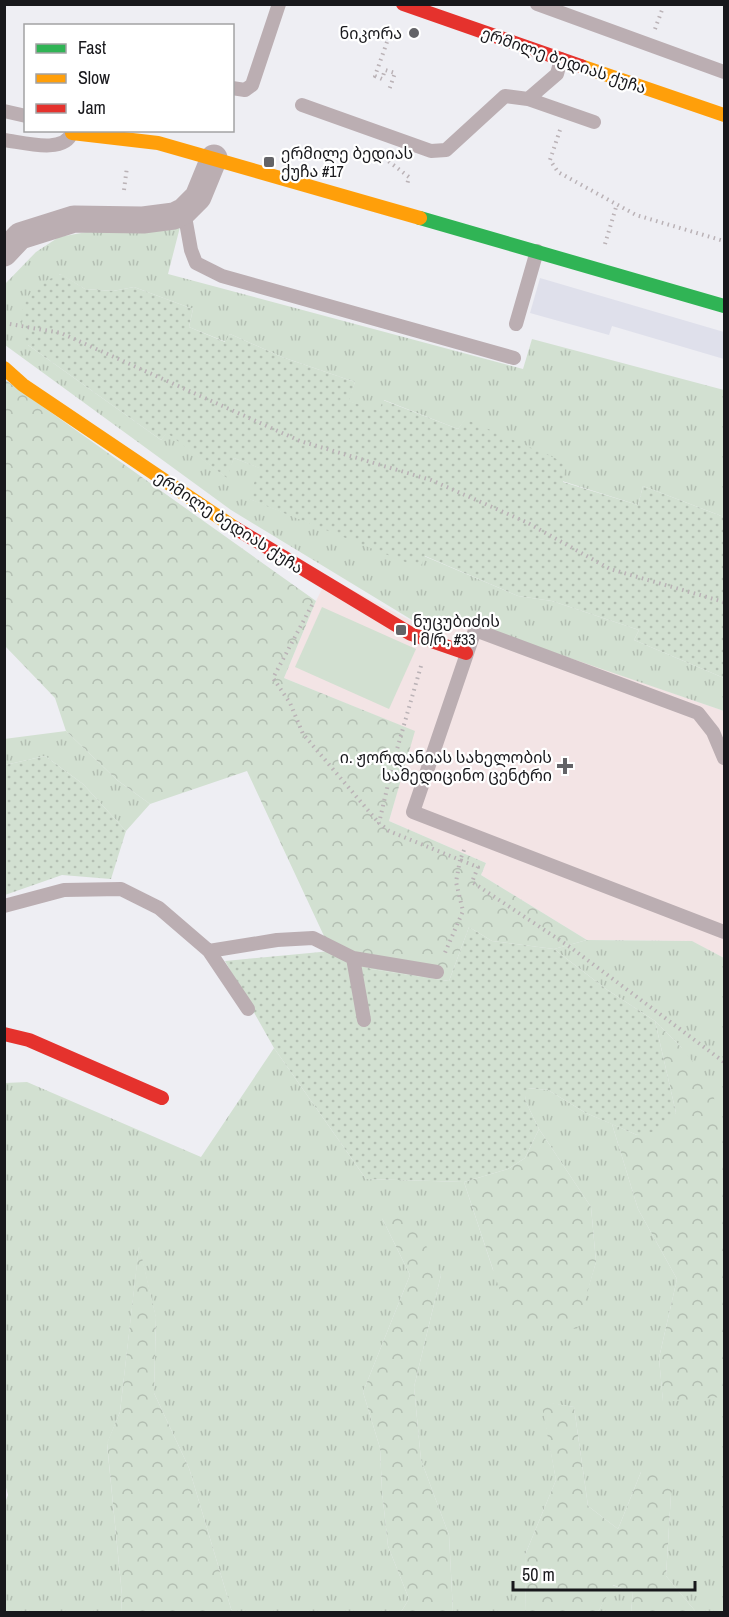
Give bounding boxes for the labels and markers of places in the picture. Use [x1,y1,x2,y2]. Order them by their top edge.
place label: ნიკორა [340,22,402,44]
marker: ნიკორა [407,26,421,40]
place label: ერმილე ბედიას ქუჩა #17 [281,142,413,182]
marker: ერმილე ბედიას ქუჩა #17 [262,155,276,169]
place label: ნუცუბიძის I მ/რ, #33 [413,610,500,650]
marker: ნუცუბიძის I მ/რ, #33 [394,623,408,637]
place label: ი. ჟორდანიას სახელობის სამედიცინო ცენტრი [340,746,552,786]
marker: ი. ჟორდანიას სახელობის სამედიცინო ცენტრი [556,757,574,775]

